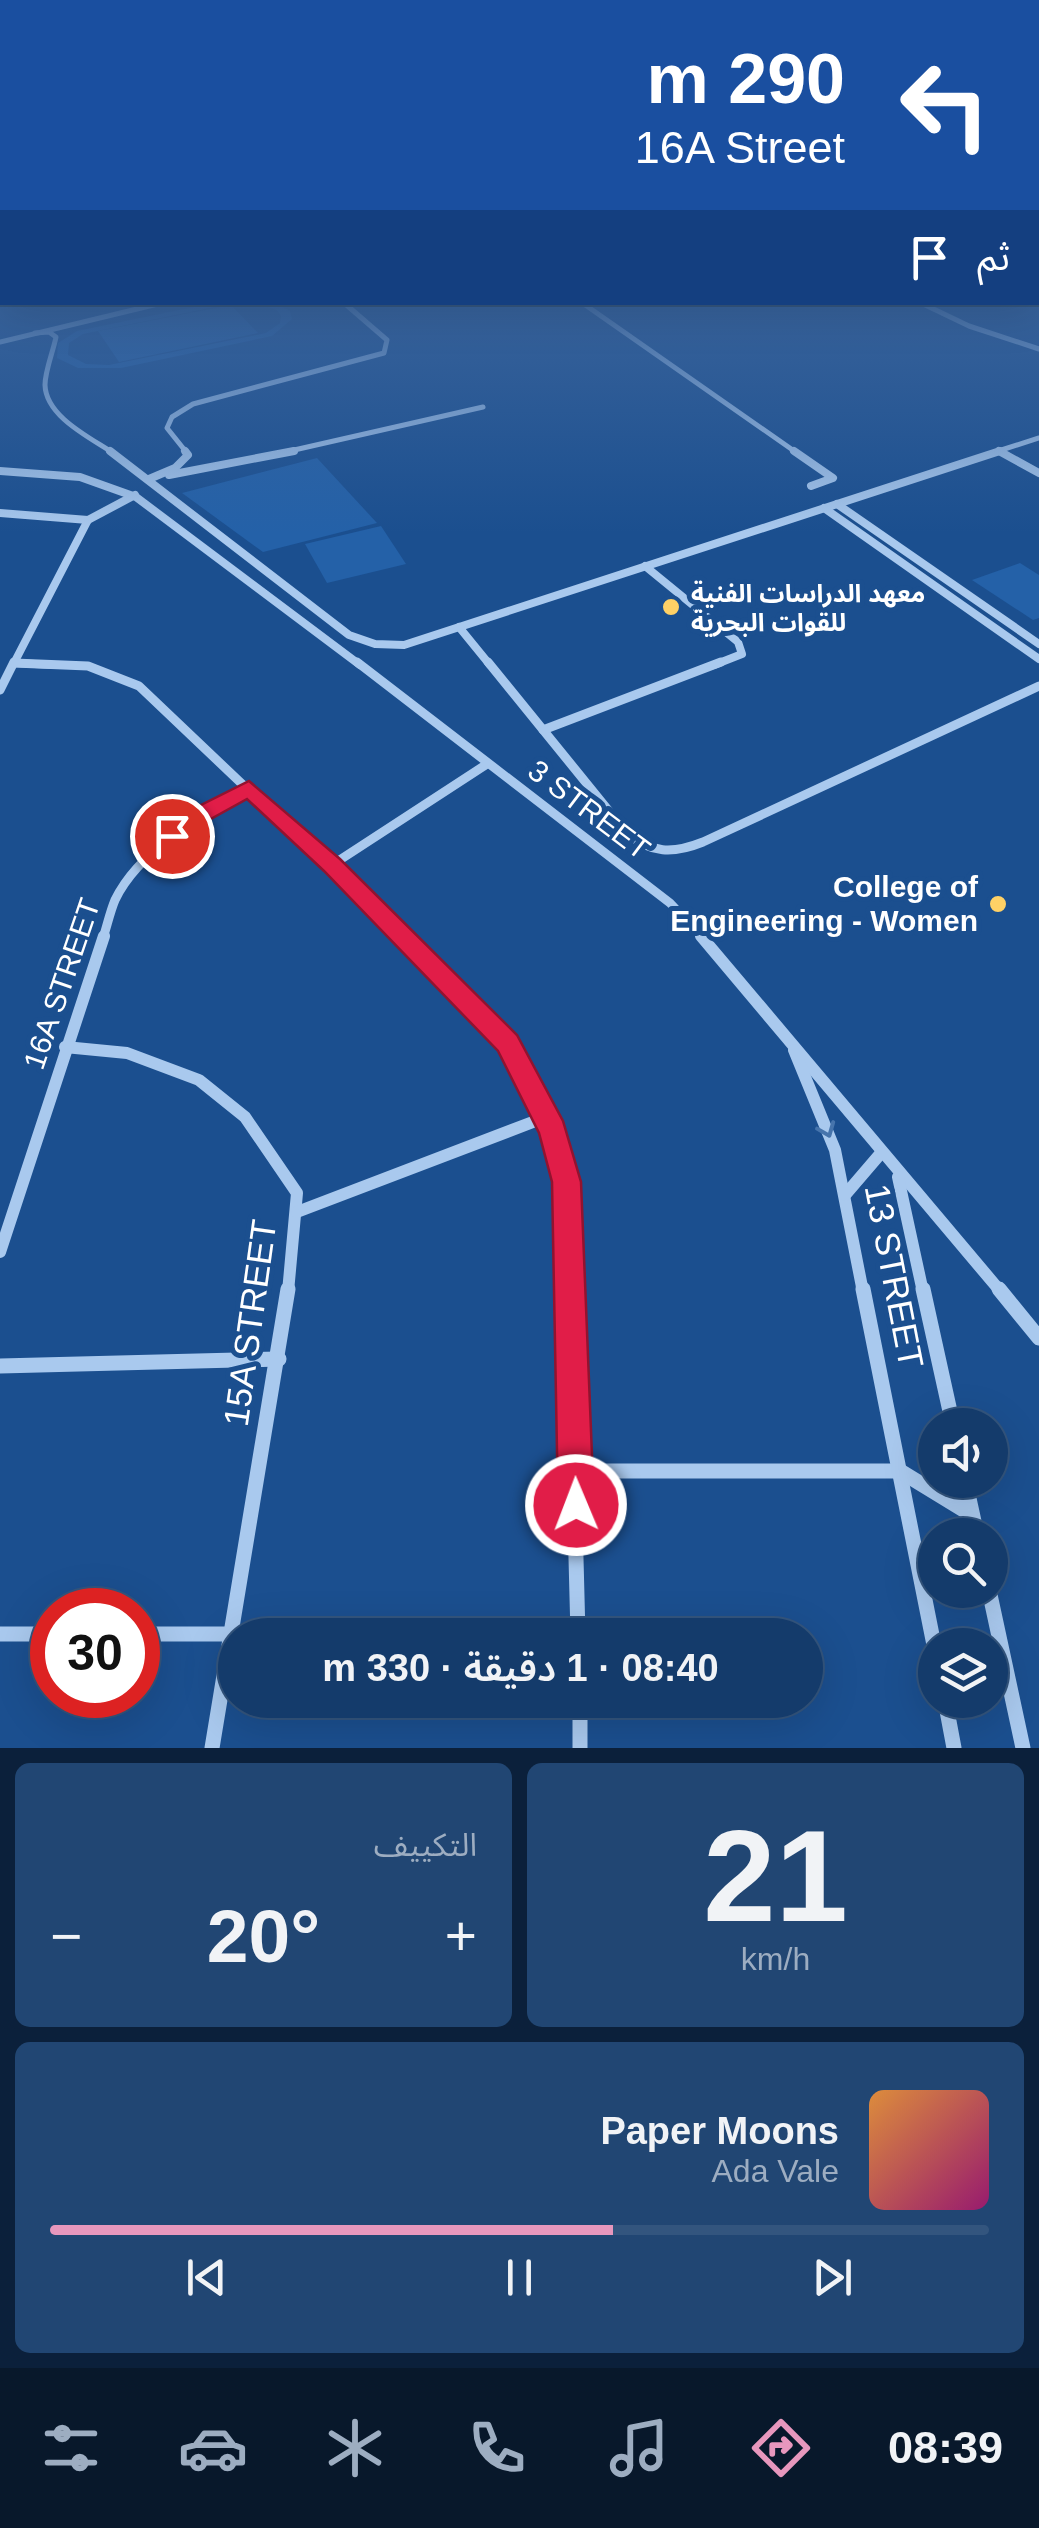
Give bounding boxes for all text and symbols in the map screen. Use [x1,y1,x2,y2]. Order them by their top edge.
text: 290 m [647,40,845,118]
icon: left [880,40,1010,170]
text: 16A Street [635,122,845,173]
icon: arrive [902,230,957,285]
text: ثم [977,236,1010,278]
place label: معهد الدراسات الفنية للقوات البحرية [691,579,925,637]
marker: معهد الدراسات الفنية للقوات البحرية [660,596,682,618]
street label: 3 STREET [522,753,656,866]
pin [130,794,215,879]
icon: arrive [145,809,200,864]
place label: College of Engineering - Women [670,870,979,937]
marker: College of Engineering - Women [987,893,1009,915]
street label: 16A STREET [17,894,106,1074]
one-way arrow [815,1121,835,1138]
street label: 13 STREET [858,1181,931,1371]
street label: 15A STREET [216,1217,283,1429]
map controls [918,1408,1008,1718]
button: sound [918,1408,1008,1498]
position arrow [524,1453,628,1557]
button: search [918,1518,1008,1608]
speed limit sign: 30 [30,1588,160,1718]
button: layers [918,1628,1008,1718]
text: 08:40 · 1 دقيقة · 330 m [322,1647,719,1689]
text: 21 [703,1803,848,1949]
text: التكييف [374,1827,477,1863]
text: 20° [207,1894,320,1978]
text: − [50,1905,82,1967]
text: + [445,1905,477,1967]
text: km/h [741,1941,810,1977]
text: Paper Moons [600,2110,839,2152]
text: Ada Vale [712,2153,839,2189]
icon: previous [179,2250,234,2305]
icon: pause [492,2250,547,2305]
icon: next [805,2250,860,2305]
icon: filters [36,2413,106,2483]
icon: car [178,2413,248,2483]
icon: climate [320,2413,390,2483]
icon: phone [462,2413,532,2483]
icon: music [604,2413,674,2483]
icon: directions [746,2413,816,2483]
text: 08:39 [888,2422,1003,2473]

